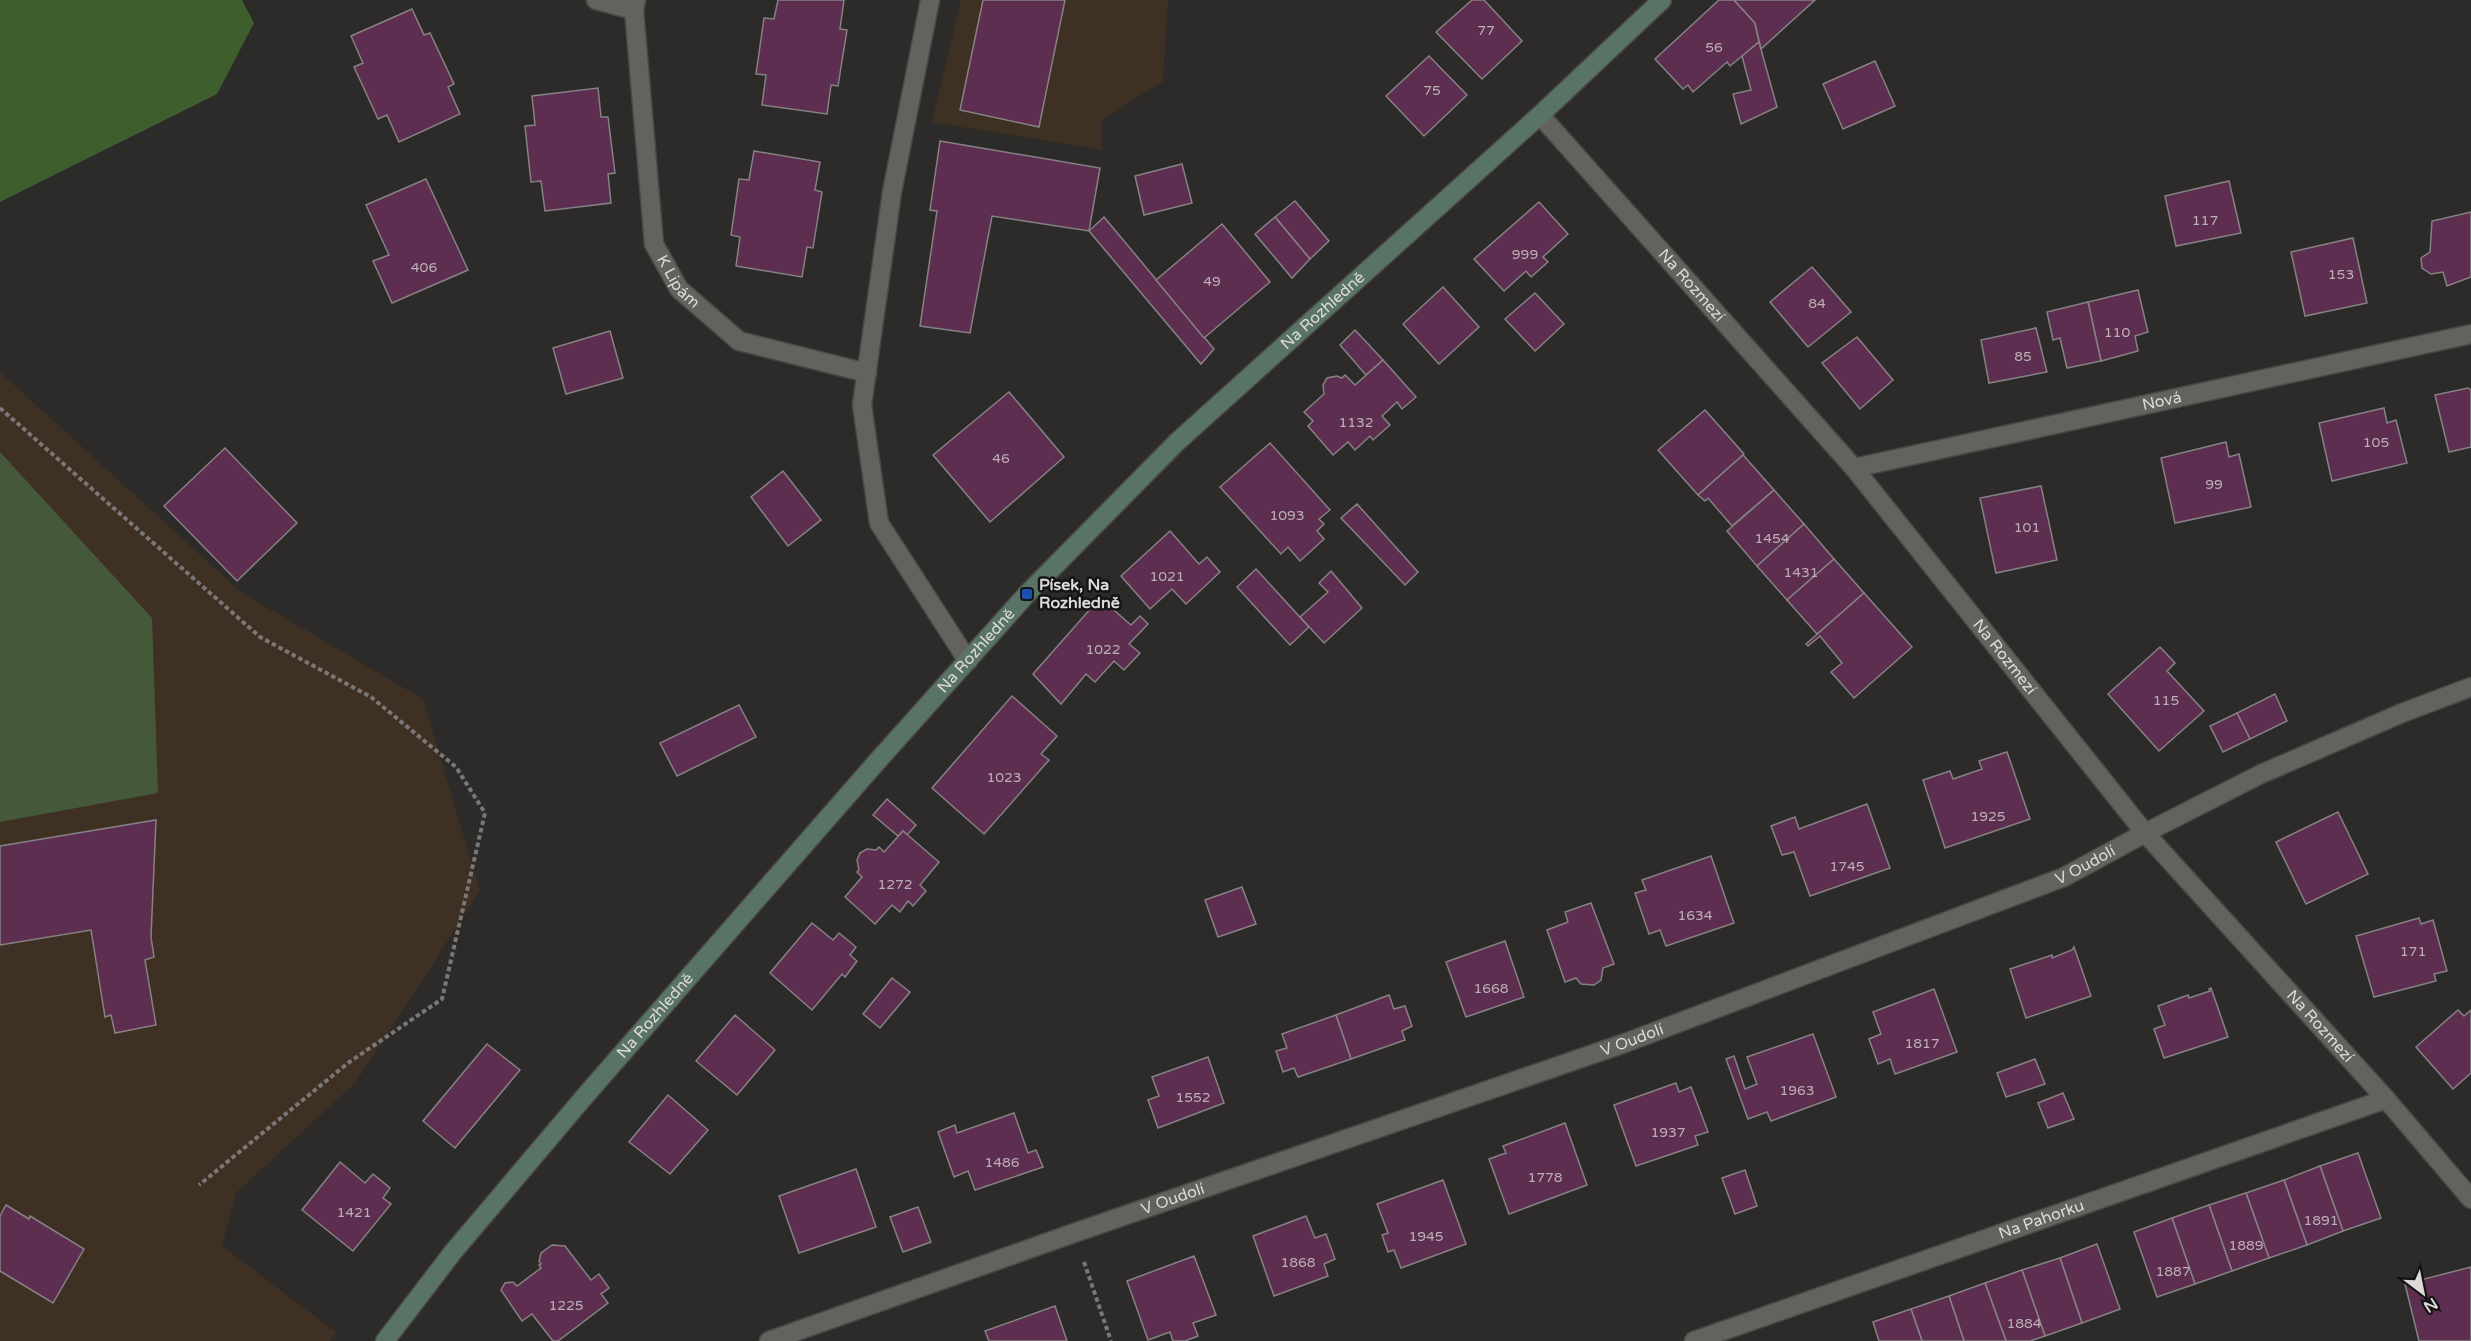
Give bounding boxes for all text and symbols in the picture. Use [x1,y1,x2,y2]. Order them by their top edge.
house number: 77 [1477,22,1495,39]
house number: 56 [1705,39,1723,56]
house number: 75 [1423,82,1441,99]
house number: 117 [2192,212,2218,229]
street label: Na Rozmezí [1654,245,1729,326]
house number: 999 [1512,246,1538,263]
street label: K Lipám [652,251,704,313]
house number: 406 [411,259,437,276]
house number: 153 [2328,266,2354,283]
street label: Na Rozhledně [1276,267,1369,354]
house number: 49 [1203,273,1221,290]
house number: 84 [1808,295,1826,312]
house number: 110 [2104,324,2130,341]
house number: 85 [2014,348,2032,365]
street label: Nová [2140,387,2183,415]
house number: 1132 [1338,414,1374,431]
house number: 105 [2363,434,2389,451]
house number: 46 [992,450,1010,467]
house number: 99 [2205,476,2223,493]
house number: 1093 [1269,507,1305,524]
house number: 101 [2014,519,2040,536]
house number: 1454 [1754,530,1790,547]
house number: 1431 [1783,564,1819,581]
house number: 1021 [1149,568,1185,585]
place label: Písek, Na Rozhledně [1039,575,1120,613]
marker: Písek, Na Rozhledně [1020,587,1034,601]
street label: Na Rozhledně [933,604,1019,697]
street label: Na Rozmezí [1968,615,2041,699]
house number: 1022 [1085,641,1121,658]
house number: 115 [2153,692,2179,709]
house number: 1023 [986,769,1022,786]
house number: 1925 [1970,808,2006,825]
street label: V Oudolí [2052,841,2119,889]
house number: 1745 [1829,858,1865,875]
house number: 1272 [877,876,913,893]
house number: 1634 [1677,907,1713,924]
house number: 171 [2400,943,2426,960]
street label: Na Rozhledně [612,969,698,1062]
house number: 1668 [1473,980,1509,997]
street label: Na Rozmezí [2282,986,2358,1067]
street label: V Oudolí [1598,1019,1666,1061]
house number: 1817 [1904,1035,1940,1052]
house number: 1963 [1779,1082,1815,1099]
house number: 1552 [1175,1089,1211,1106]
house number: 1937 [1650,1124,1686,1141]
house number: 1486 [984,1154,1020,1171]
house number: 1778 [1527,1169,1563,1186]
street label: V Oudolí [1138,1179,1207,1219]
street label: Na Pahorku [1996,1195,2087,1244]
house number: 1421 [336,1204,372,1221]
house number: 1891 [2303,1212,2339,1229]
house number: 1945 [1408,1228,1444,1245]
house number: 1889 [2228,1237,2264,1254]
house number: 1868 [1280,1254,1316,1271]
house number: 1887 [2155,1263,2191,1280]
north arrow [2393,1263,2453,1323]
text: N [2420,1293,2441,1317]
house number: 1225 [548,1297,584,1314]
house number: 1884 [2006,1315,2042,1332]

